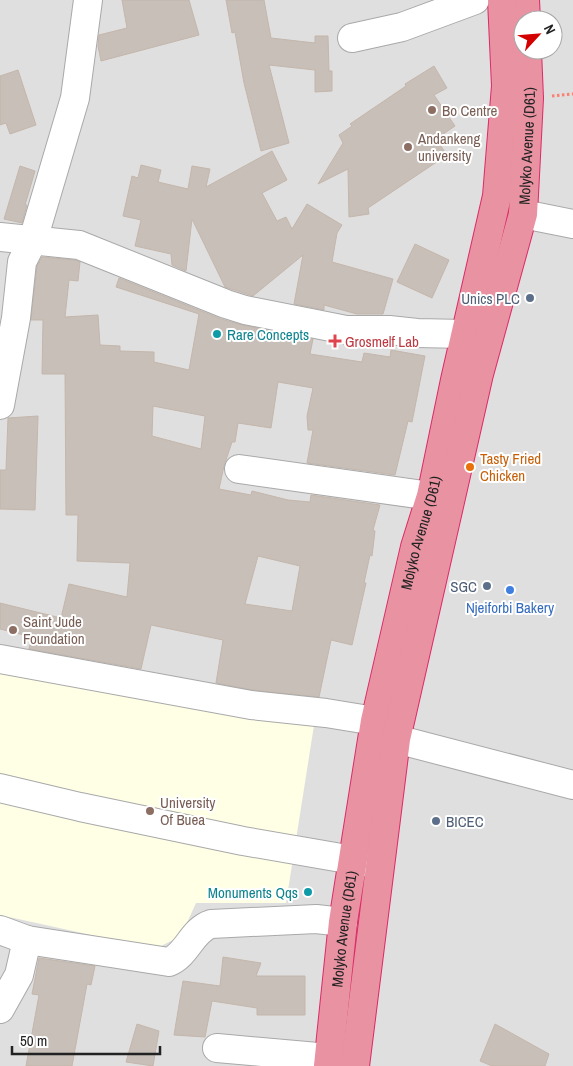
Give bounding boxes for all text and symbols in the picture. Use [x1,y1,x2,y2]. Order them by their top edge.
north arrow [513,10,563,60]
text: N [540,22,560,37]
street label: Molyko Avenue (D61) [513,87,539,205]
place label: Bo Centre [442,100,498,121]
marker: Bo Centre [426,104,438,116]
place label: Andankeng university [417,128,480,166]
marker: Andankeng university [402,141,414,153]
place label: Unics PLC [461,288,520,309]
marker: Unics PLC [524,292,536,304]
place label: Rare Concepts [227,324,309,345]
marker: Rare Concepts [211,328,223,340]
place label: Grosmelf Lab [345,331,419,352]
marker: Grosmelf Lab [329,335,341,347]
place label: Tasty Fried Chicken [480,448,541,486]
marker: Tasty Fried Chicken [464,461,476,473]
street label: Molyko Avenue (D61) [395,474,445,592]
place label: SGC [450,576,477,597]
marker: SGC [481,580,493,592]
marker: Njeiforbi Bakery [504,584,516,596]
place label: Njeiforbi Bakery [466,597,555,618]
place label: Saint Jude Foundation [23,611,85,649]
marker: Saint Jude Foundation [7,624,19,636]
place label: University Of Buea [160,792,216,830]
marker: University Of Buea [144,805,156,817]
place label: BICEC [446,811,484,832]
marker: BICEC [430,815,442,827]
street label: Molyko Avenue (D61) [326,869,362,988]
place label: Monuments Qqs [208,882,298,903]
marker: Monuments Qqs [302,886,314,898]
scale bar [12,1024,160,1056]
text: 50 m [20,1030,47,1051]

